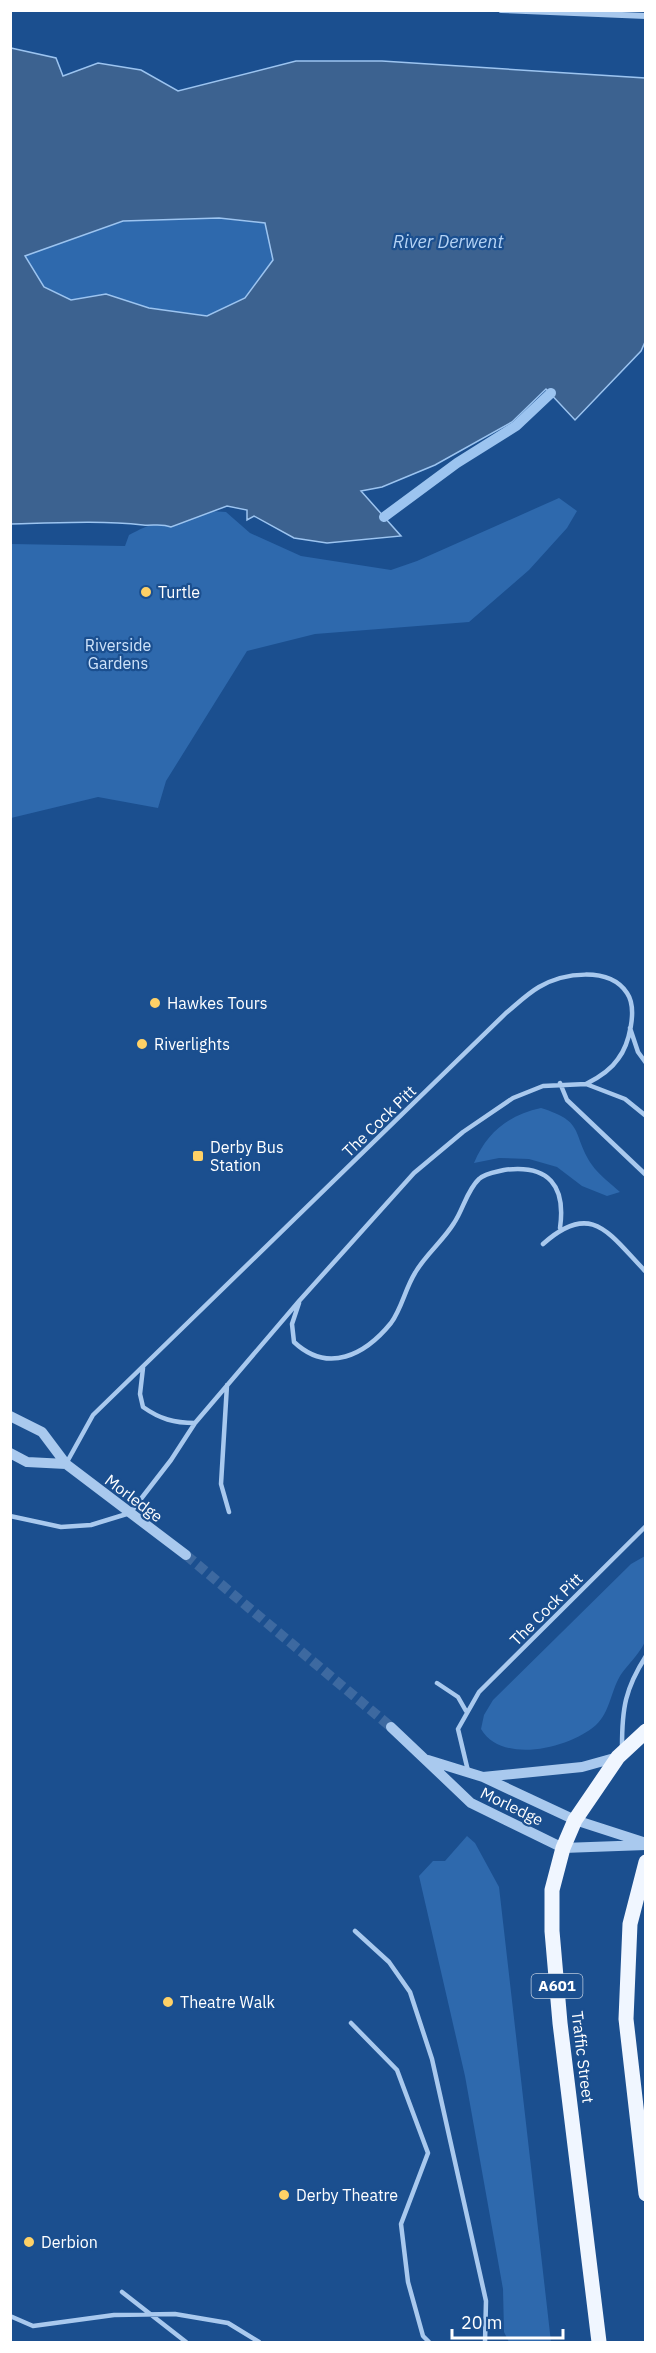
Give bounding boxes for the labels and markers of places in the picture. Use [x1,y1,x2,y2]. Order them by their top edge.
place label: Turtle [158,582,200,602]
marker: Turtle [139,585,153,599]
place label: Hawkes Tours [167,993,267,1013]
marker: Hawkes Tours [148,996,162,1010]
place label: Riverlights [154,1034,230,1054]
marker: Riverlights [135,1037,149,1051]
place label: Derby Bus Station [210,1137,284,1175]
marker: Derby Bus Station [191,1149,205,1163]
place label: Theatre Walk [180,1992,276,2012]
marker: Theatre Walk [161,1995,175,2009]
place label: Derby Theatre [296,2185,398,2205]
marker: Derby Theatre [277,2188,291,2202]
place label: Derbion [41,2232,98,2252]
marker: Derbion [22,2235,36,2249]

